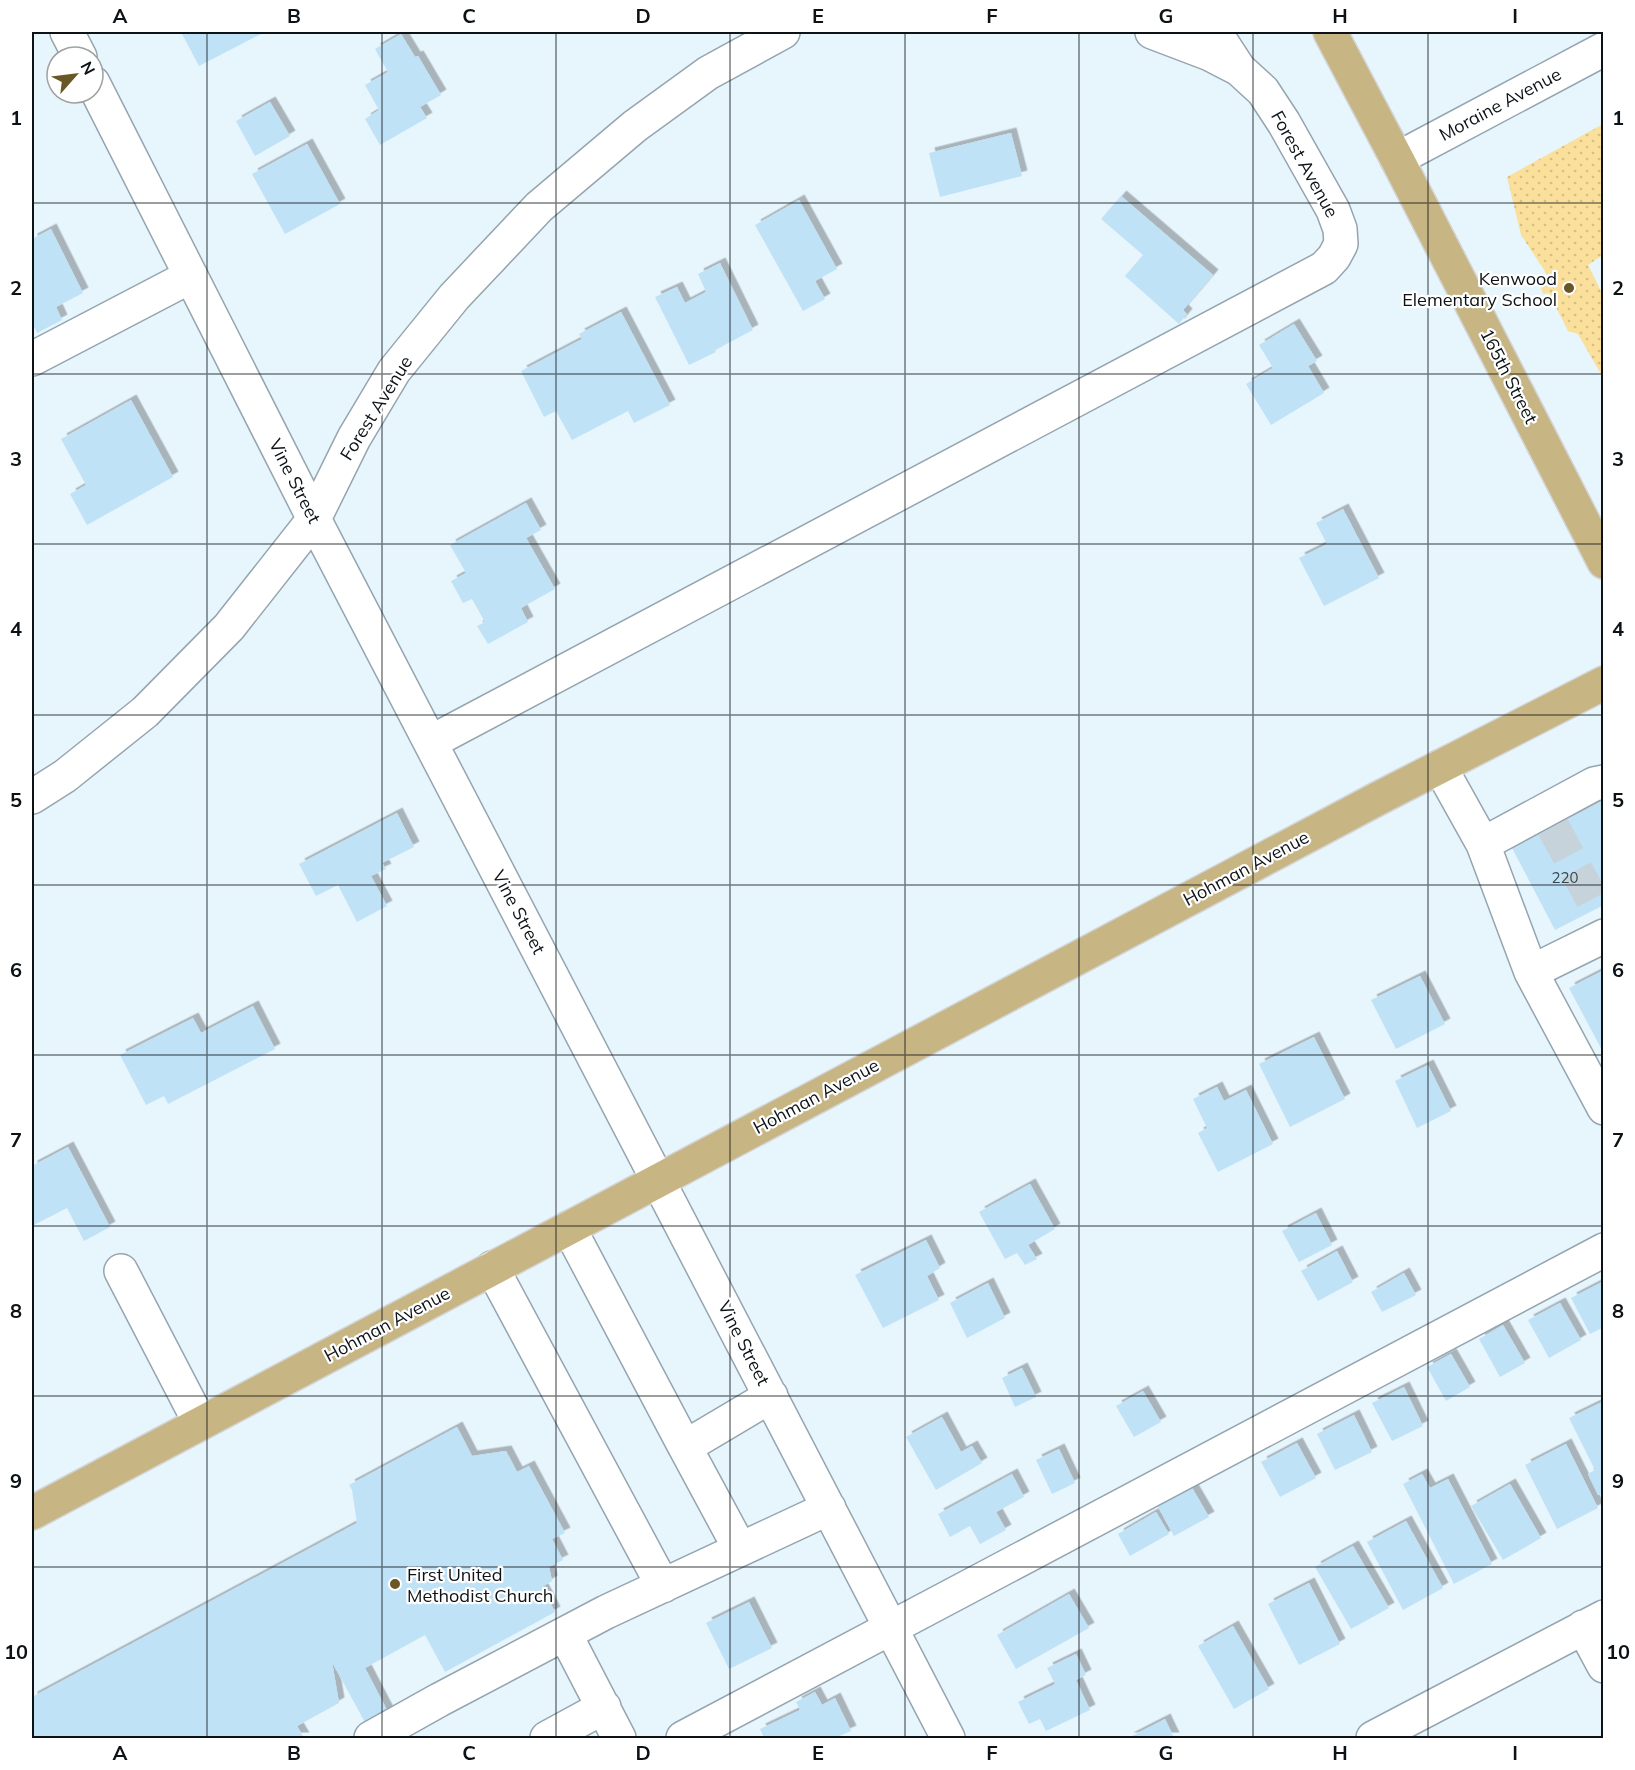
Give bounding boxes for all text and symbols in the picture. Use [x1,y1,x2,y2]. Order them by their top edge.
text: A [113,3,128,28]
text: B [287,3,301,28]
text: C [462,3,476,28]
text: D [635,3,651,28]
text: E [812,3,824,28]
text: F [986,3,998,28]
text: G [1159,3,1173,28]
text: H [1332,3,1348,28]
text: I [1512,3,1518,28]
north arrow [45,45,105,105]
text: N [77,58,100,78]
street label: Moraine Avenue [1435,62,1565,146]
text: 1 [10,105,22,130]
text: 1 [1612,105,1624,130]
street label: Forest Avenue [1266,106,1344,222]
place label: Kenwood Elementary School [1402,267,1557,311]
text: 2 [10,275,22,300]
text: 2 [1612,275,1624,300]
marker: Kenwood Elementary School [1562,281,1576,295]
street label: 165th Street [1475,325,1543,427]
street label: Forest Avenue [335,352,417,464]
street label: Vine Street [264,435,326,527]
text: 3 [10,446,22,471]
text: 3 [1612,446,1624,471]
text: 4 [10,616,22,641]
text: 4 [1612,616,1624,641]
text: 5 [10,787,22,812]
text: 5 [1612,787,1624,812]
street label: Hohman Avenue [1179,825,1313,911]
street label: Vine Street [487,866,551,958]
house number: 220 [1551,868,1579,887]
text: 6 [10,957,22,982]
text: 6 [1612,957,1624,982]
street label: Hohman Avenue [749,1053,883,1139]
text: 7 [10,1127,22,1152]
text: 7 [1612,1127,1624,1152]
street label: Hohman Avenue [320,1281,454,1367]
street label: Vine Street [713,1297,775,1389]
text: 8 [10,1298,22,1323]
text: 8 [1612,1298,1624,1323]
text: 9 [10,1468,22,1493]
text: 9 [1612,1468,1624,1493]
place label: First United Methodist Church [407,1563,553,1607]
marker: First United Methodist Church [388,1577,402,1591]
text: 10 [4,1639,28,1664]
text: 10 [1606,1639,1630,1664]
text: A [113,1740,128,1765]
text: B [287,1740,301,1765]
text: C [462,1740,476,1765]
text: D [635,1740,651,1765]
text: E [812,1740,824,1765]
text: F [986,1740,998,1765]
text: G [1159,1740,1173,1765]
text: H [1332,1740,1348,1765]
text: I [1512,1740,1518,1765]

